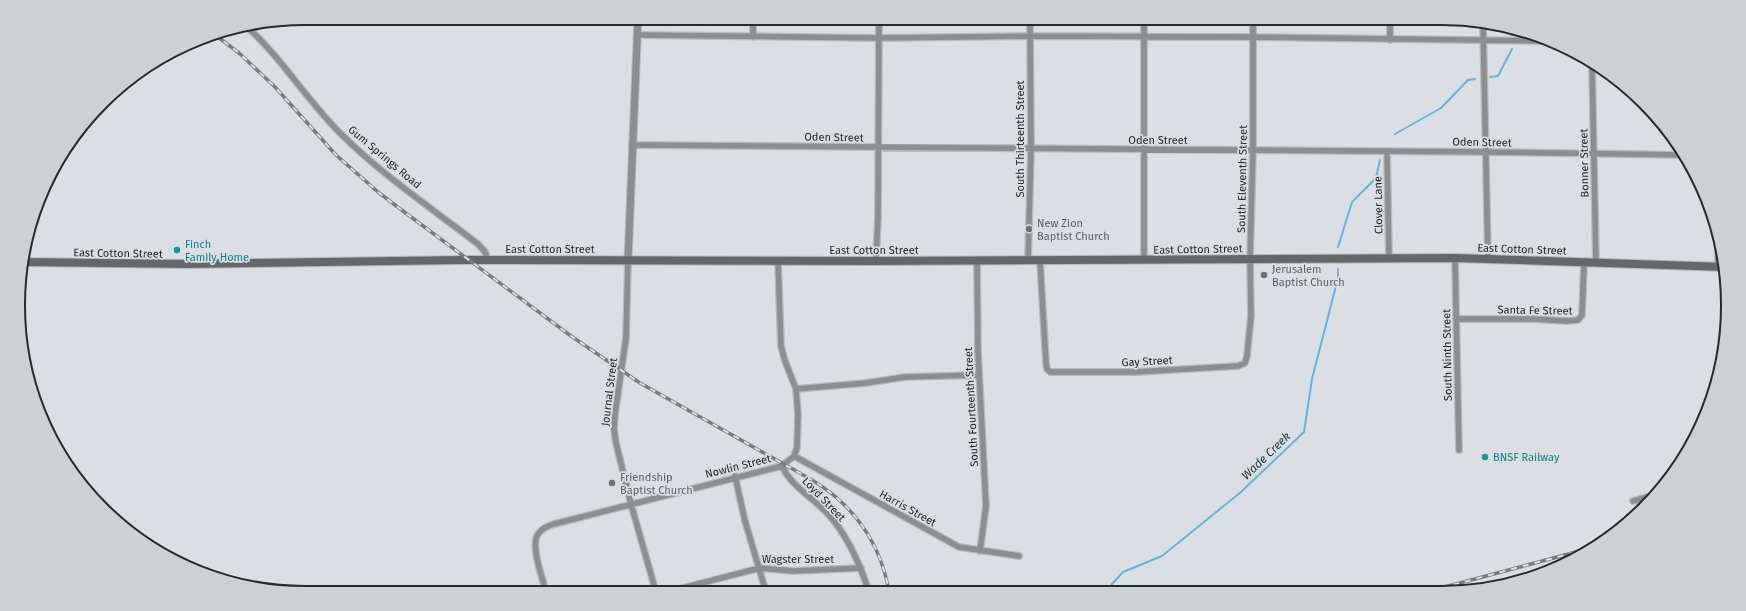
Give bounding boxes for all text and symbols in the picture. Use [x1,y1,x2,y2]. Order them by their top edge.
street label: South Thirteenth Street [1014,80,1027,198]
street label: Gum Springs Road [346,123,424,192]
street label: South Eleventh Street [1235,125,1250,233]
street label: Bonner Street [1577,128,1592,198]
street label: Oden Street [804,130,864,145]
street label: Oden Street [1128,134,1188,147]
street label: Oden Street [1452,135,1512,150]
street label: Clover Lane [1371,176,1386,234]
place label: New Zion Baptist Church [1037,217,1110,243]
marker: New Zion Baptist Church [1024,224,1034,234]
place label: Finch Family Home [185,238,249,264]
street label: East Cotton Street [1477,241,1567,258]
street label: East Cotton Street [1153,242,1243,257]
street label: East Cotton Street [505,243,595,256]
street label: East Cotton Street [829,244,919,257]
marker: Finch Family Home [172,245,182,255]
street label: East Cotton Street [73,246,163,261]
place label: Jerusalem Baptist Church [1272,263,1345,289]
marker: Jerusalem Baptist Church [1259,270,1269,280]
street label: Santa Fe Street [1497,303,1573,318]
street label: South Ninth Street [1440,309,1455,401]
street label: South Fourteenth Street [962,347,981,467]
street label: Gay Street [1121,354,1173,369]
street label: Journal Street [599,357,620,427]
water label: Wade Creek [1239,429,1294,483]
place label: BNSF Railway [1493,451,1560,464]
street label: Nowlin Street [704,452,772,481]
marker: BNSF Railway [1480,452,1490,462]
place label: Friendship Baptist Church [620,471,693,497]
street label: Loyd Street [799,475,848,524]
marker: Friendship Baptist Church [607,478,617,488]
street label: Harris Street [877,487,938,529]
street label: Wagster Street [762,553,834,566]

